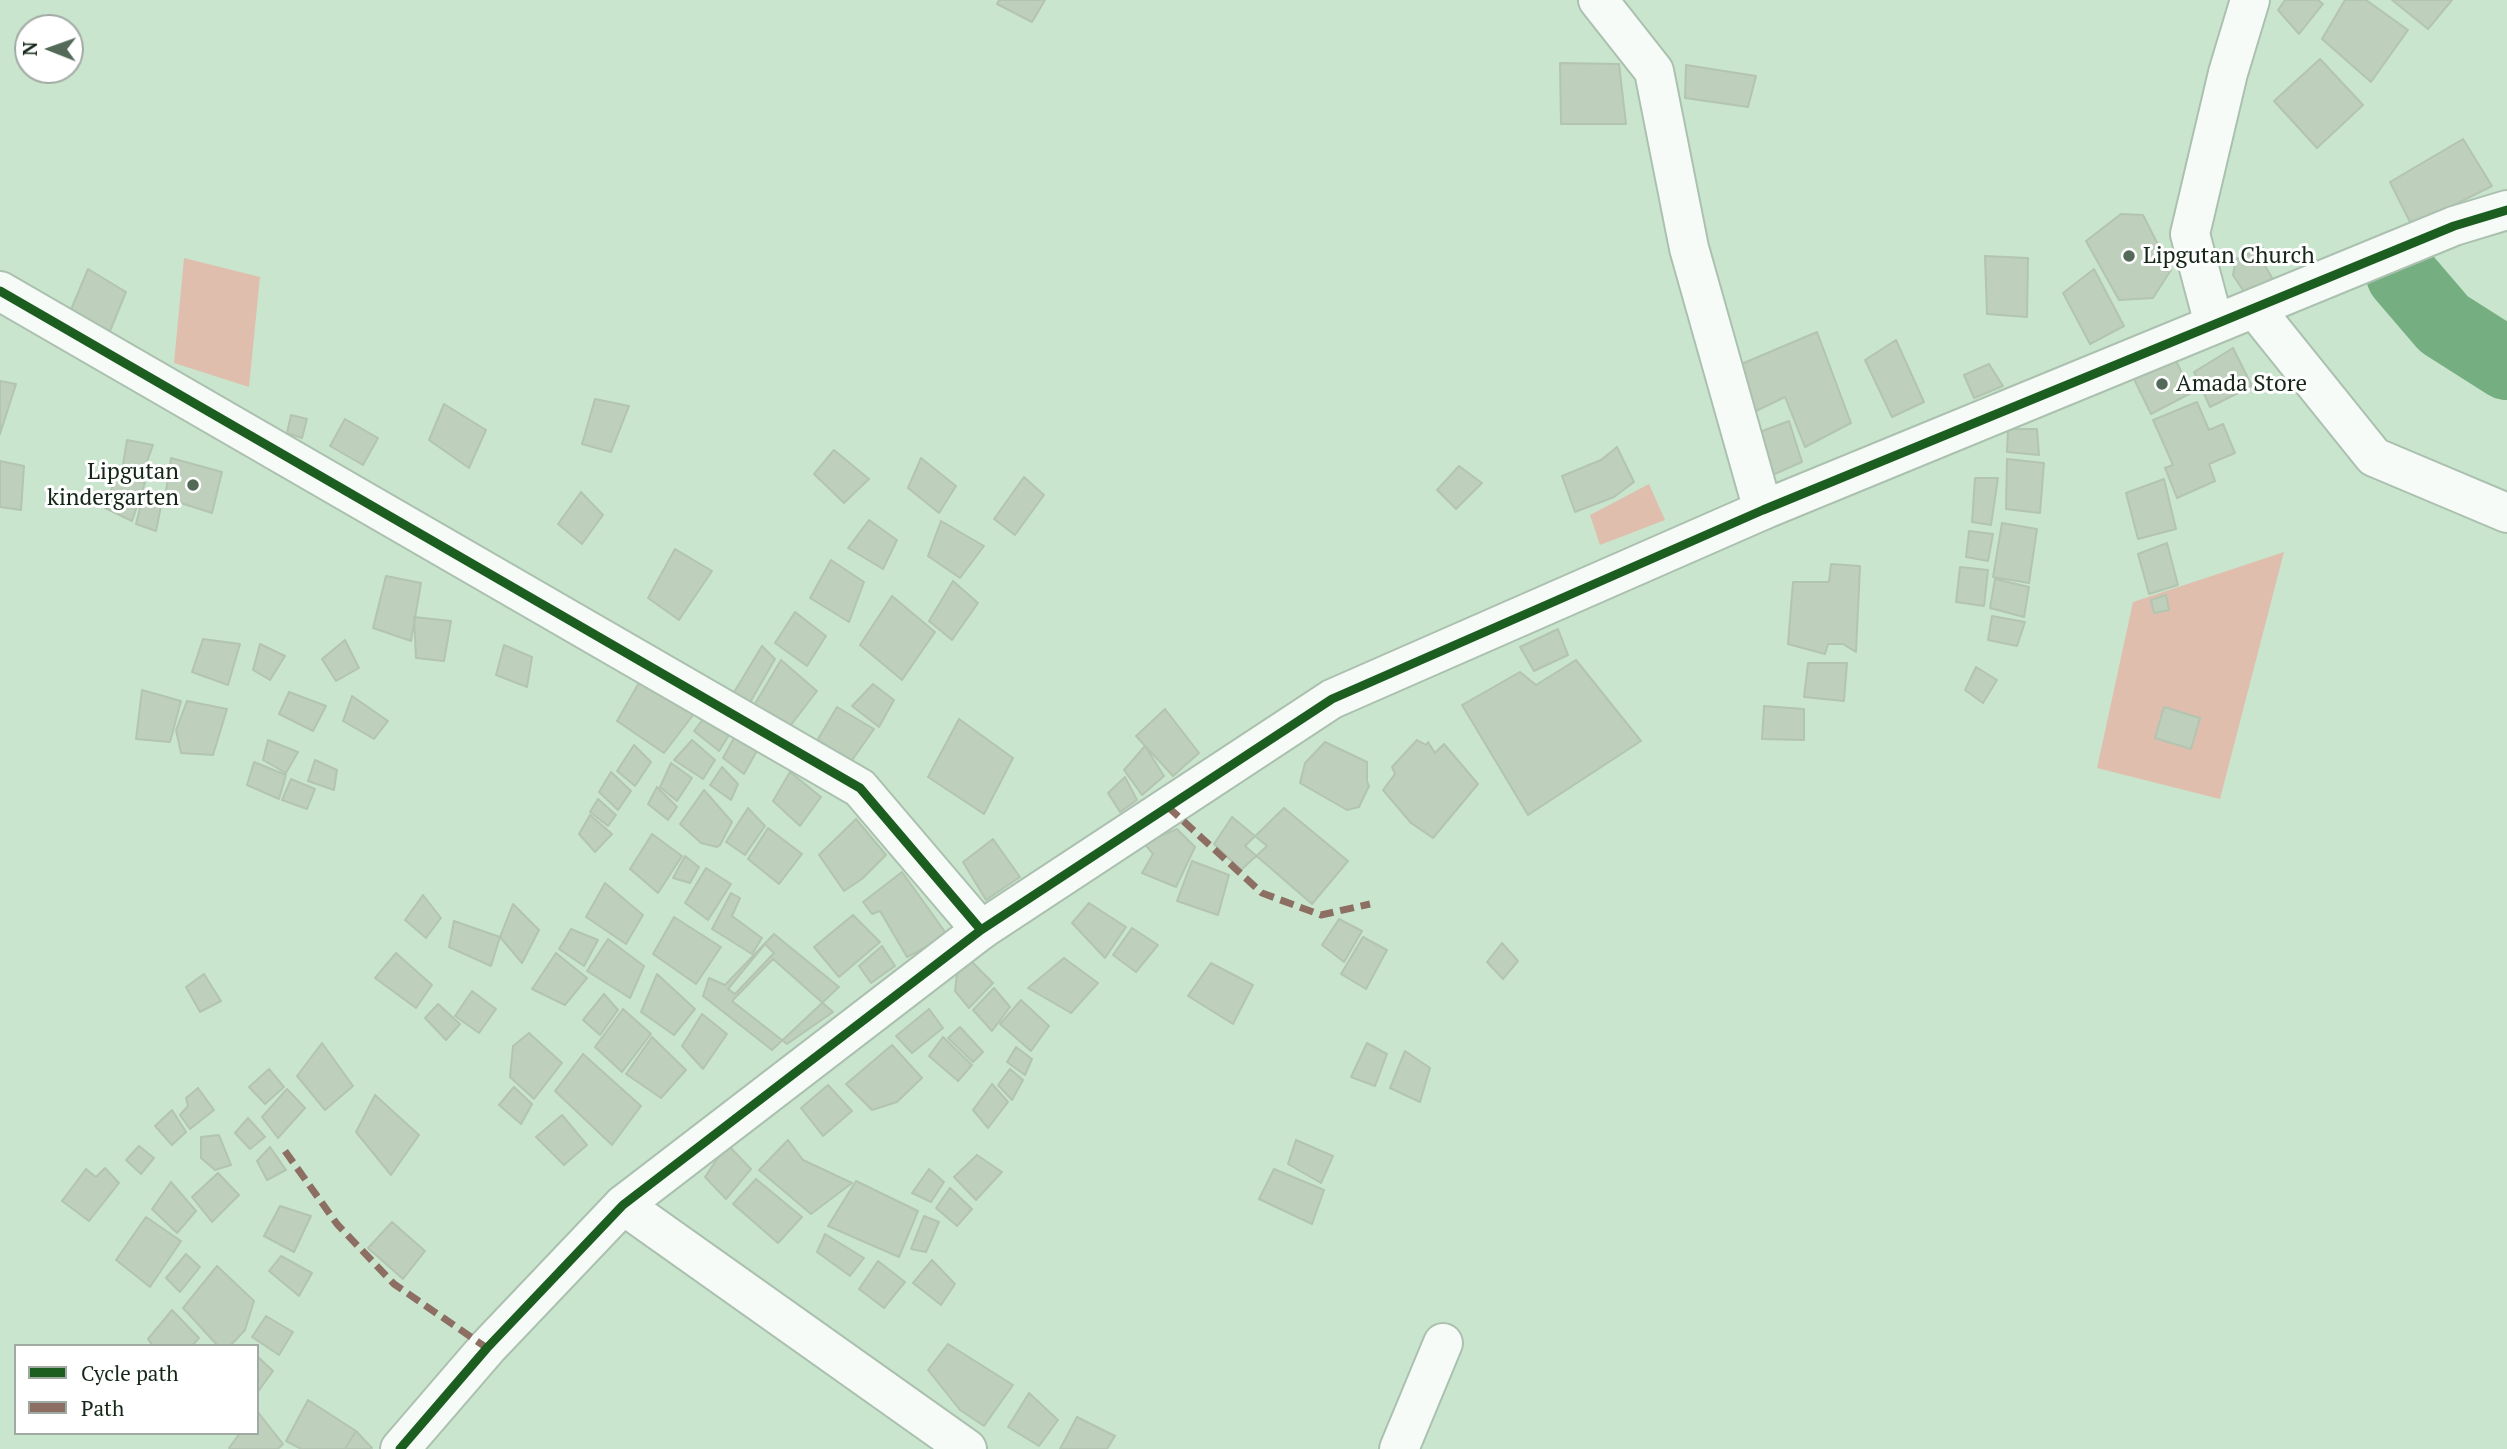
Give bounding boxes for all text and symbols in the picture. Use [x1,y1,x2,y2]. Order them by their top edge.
north arrow [14,14,84,84]
text: N [17,41,42,56]
place label: Lipgutan Church [2143,242,2315,270]
marker: Lipgutan Church [2121,248,2137,264]
place label: Amada Store [2176,370,2307,398]
marker: Amada Store [2154,376,2170,392]
place label: Lipgutan kindergarten [47,458,179,512]
marker: Lipgutan kindergarten [185,477,201,493]
legend [14,1344,259,1435]
text: Cycle path [81,1359,179,1387]
text: Path [81,1394,124,1422]

